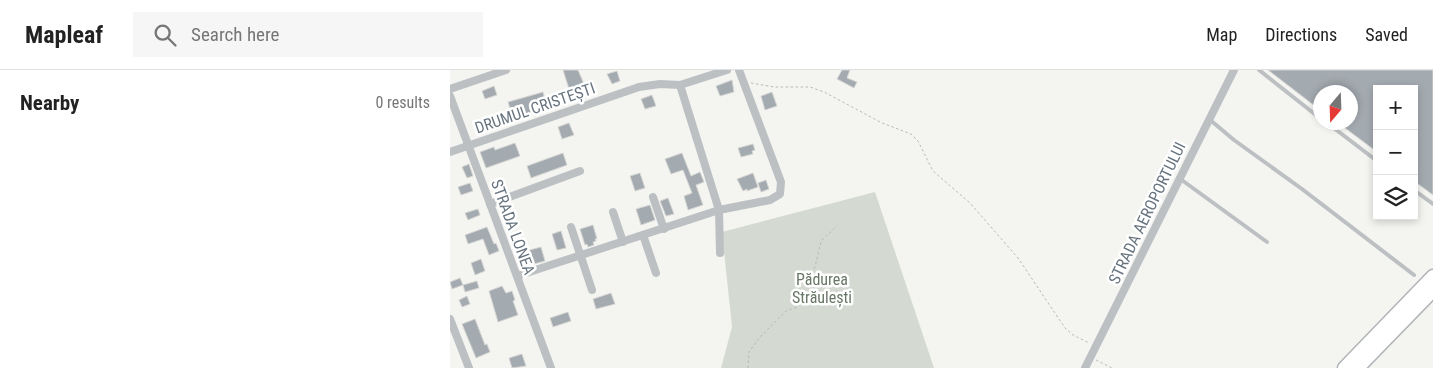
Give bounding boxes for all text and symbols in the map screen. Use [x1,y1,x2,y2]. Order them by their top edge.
search box [133,12,483,57]
text: Mapleaf [25,21,103,49]
icon: search [151,21,179,49]
text: Search here [191,23,279,46]
text: Map [1206,24,1237,45]
text: Directions [1265,24,1337,45]
text: Saved [1365,24,1408,45]
street label: DRUMUL CRISTEȘTI [472,79,598,138]
north arrow [1313,85,1358,130]
map controls [1373,85,1418,220]
button: + [1373,85,1418,130]
text: Nearby [20,91,79,115]
text: 0 results [375,93,430,112]
button: − [1373,130,1418,175]
street label: STRADA AEROPORTULUI [1104,139,1190,287]
button: layers [1373,175,1418,220]
street label: STRADA LONEA [487,177,539,277]
park label: Pădurea Străulești [792,270,852,308]

